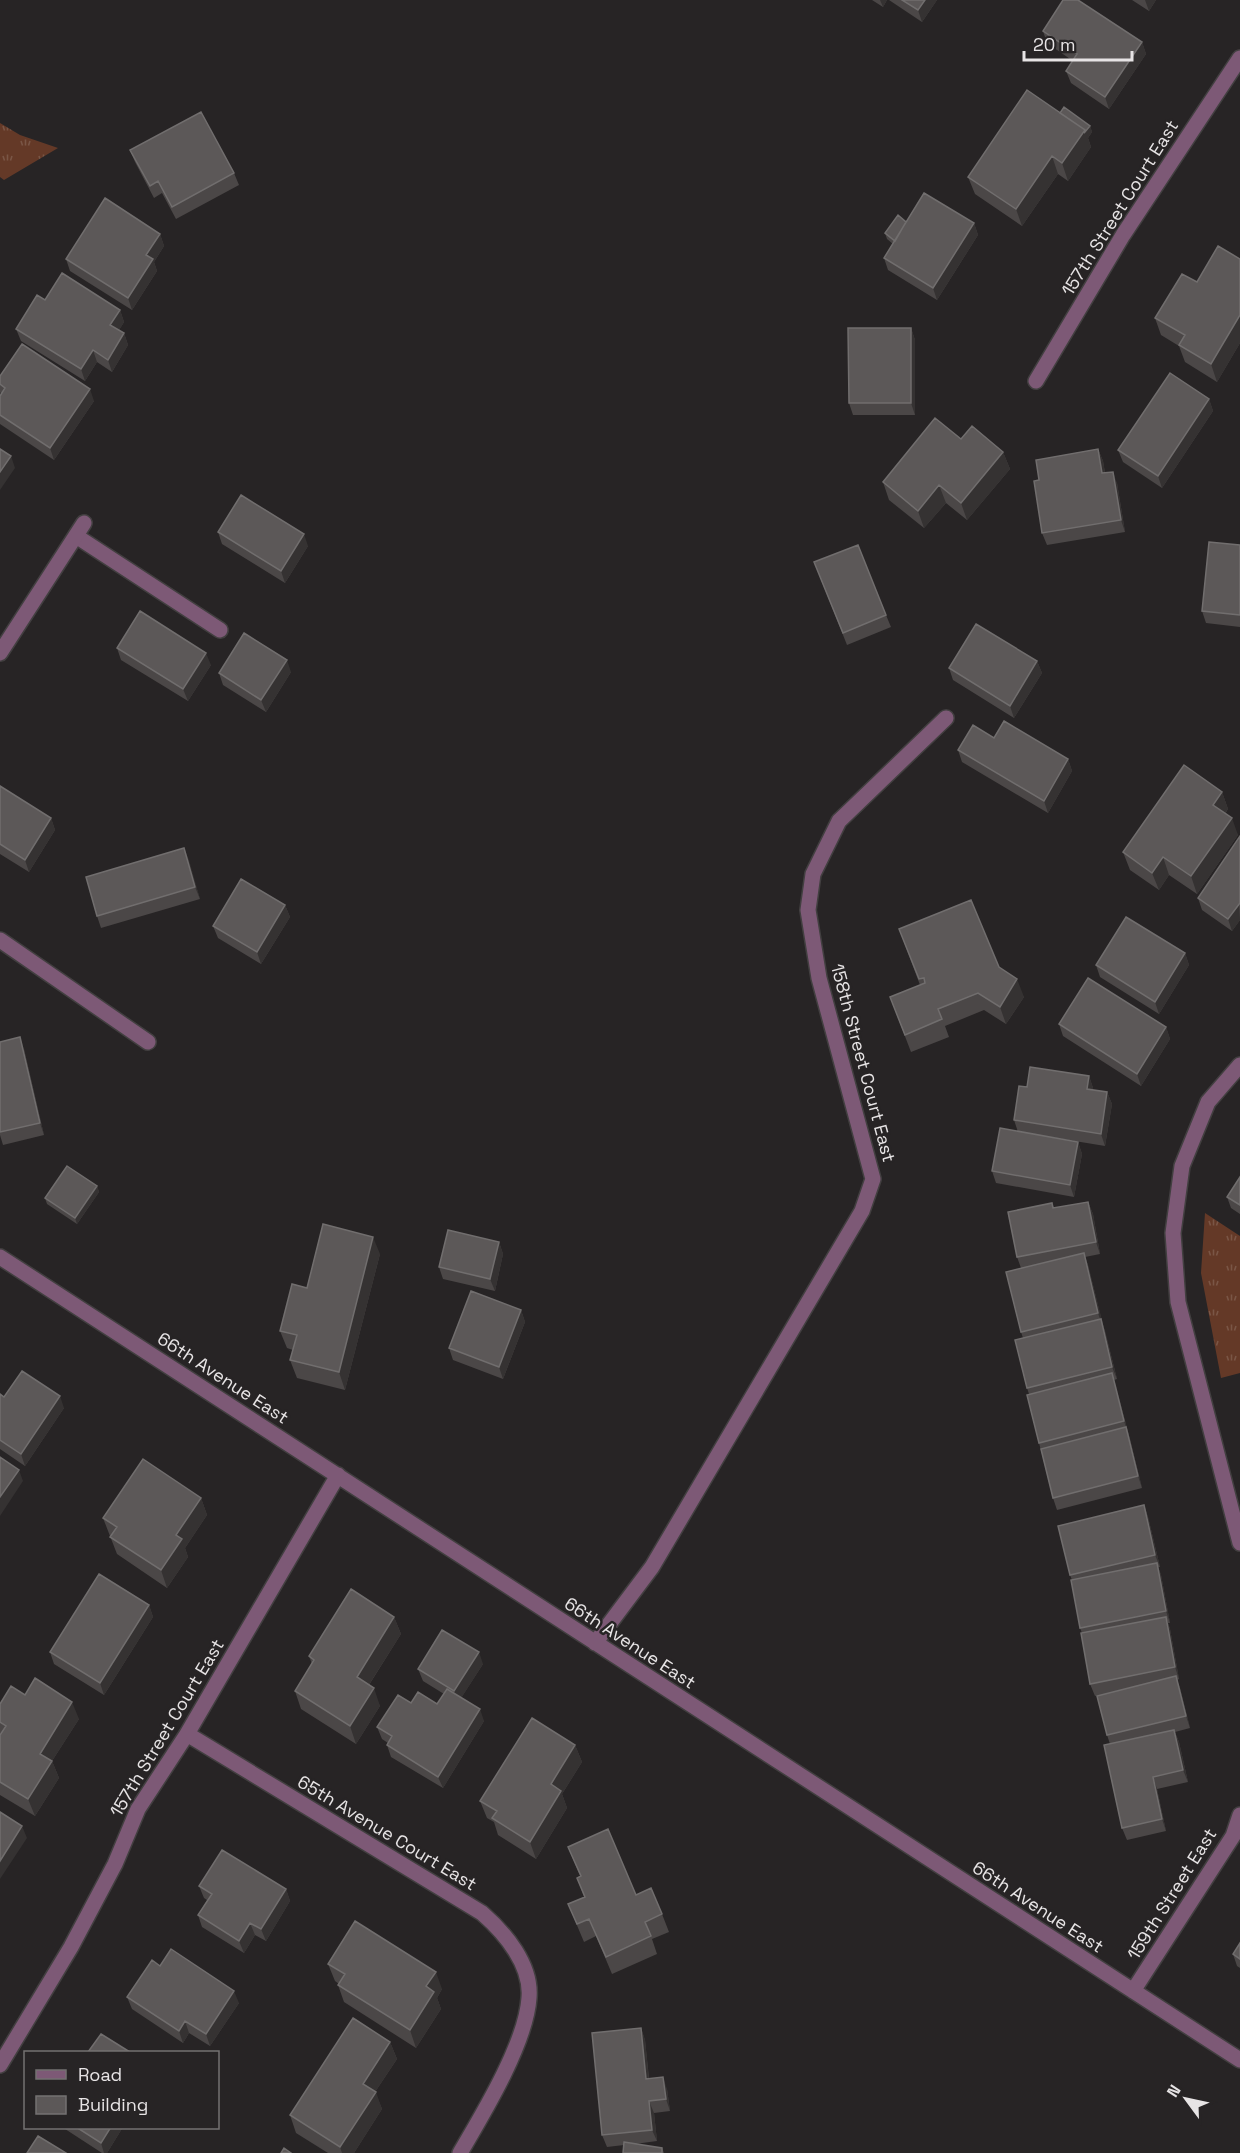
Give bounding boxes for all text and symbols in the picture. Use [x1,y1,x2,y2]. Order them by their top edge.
scale bar [1024,24,1132,62]
text: 20 m [1033,33,1076,56]
street label: 157th Street Court East [1056,115,1183,300]
street label: 158th Street Court East [826,961,901,1165]
street label: 66th Avenue East [153,1327,293,1429]
street label: 66th Avenue East [560,1592,700,1694]
street label: 157th Street Court East [104,1635,229,1821]
street label: 65th Avenue Court East [293,1770,481,1895]
street label: 159th Street East [1122,1824,1221,1964]
street label: 66th Avenue East [968,1856,1108,1958]
legend [24,2051,219,2129]
text: Road [78,2063,122,2086]
north arrow [1156,2069,1216,2129]
text: N [1162,2081,1186,2101]
text: Building [78,2093,148,2116]

